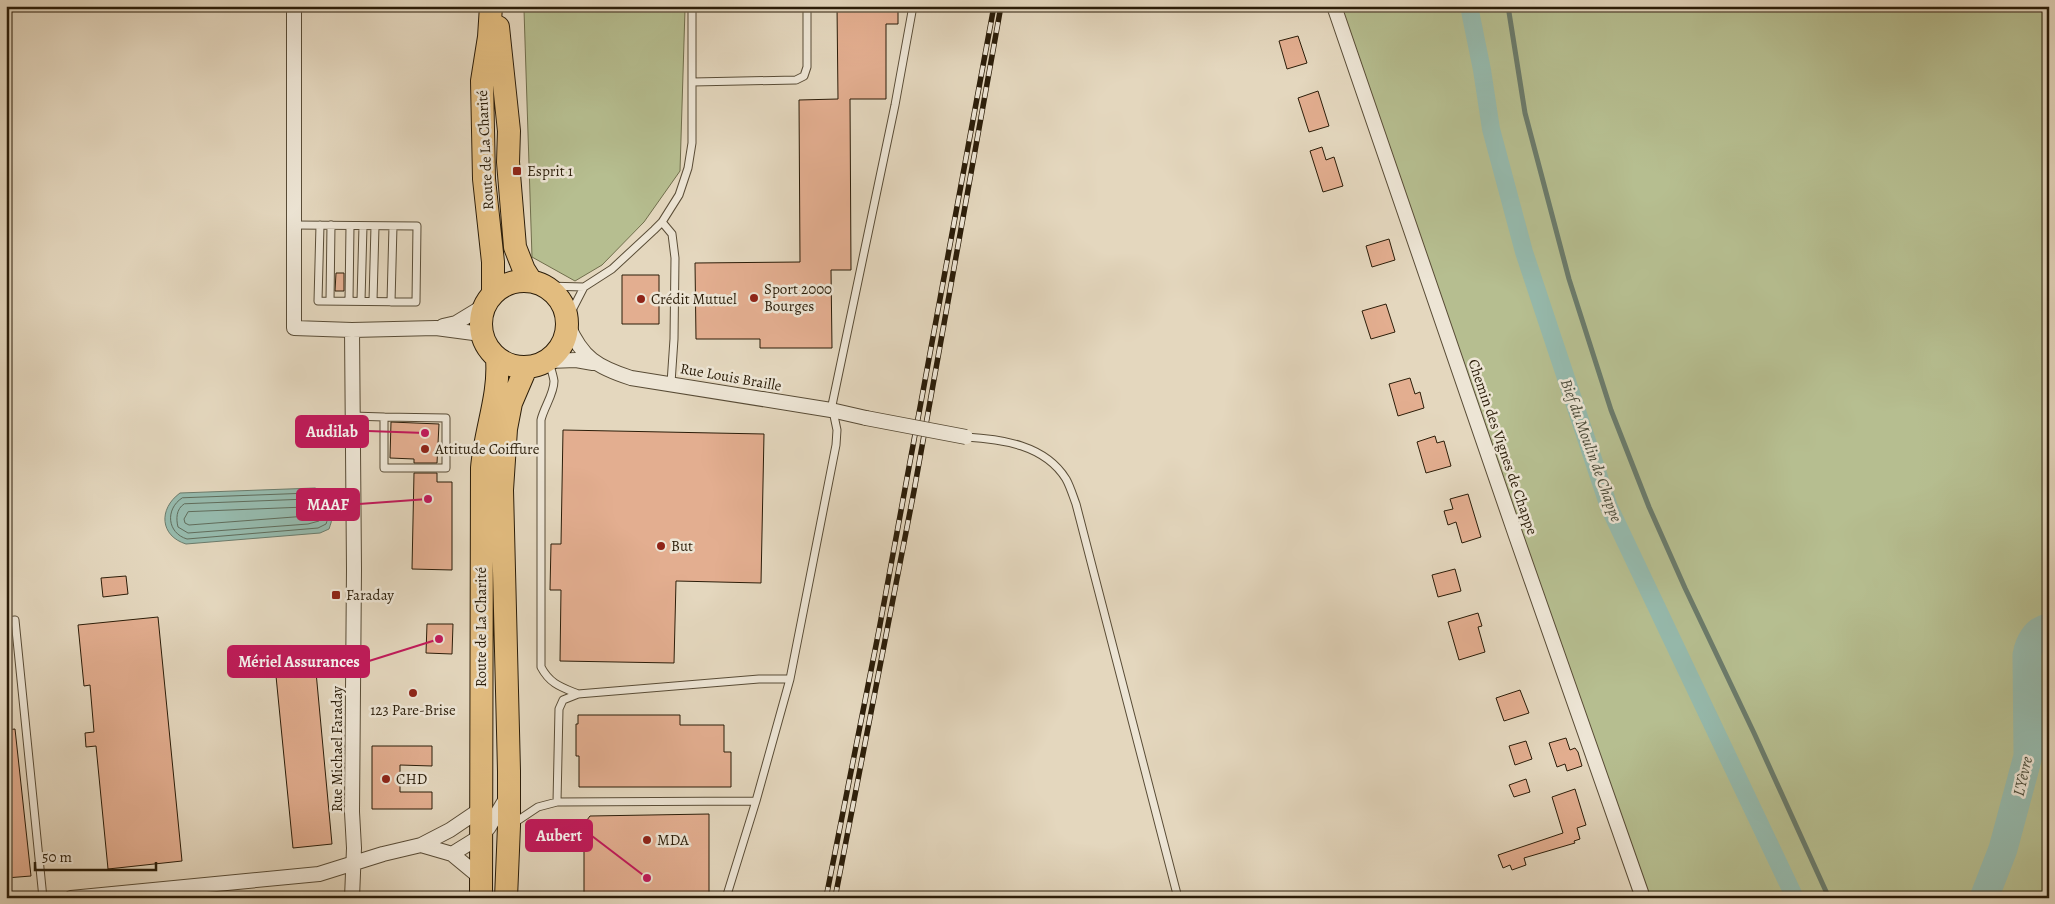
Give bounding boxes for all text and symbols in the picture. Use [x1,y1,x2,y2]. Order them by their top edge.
street label: Route de La Charité [472,89,498,211]
place label: Esprit 1 [527,161,573,181]
marker: Esprit 1 [511,165,523,177]
place label: Sport 2000 Bourges [764,279,832,316]
place label: Crédit Mutuel [651,289,737,309]
marker: Sport 2000 Bourges [748,292,760,304]
marker: Crédit Mutuel [635,293,647,305]
street label: Chemin des Vignes de Chappe [1463,356,1543,538]
street label: Rue Louis Braille [679,358,784,396]
water label: Bief du Moulin de Chappe [1555,376,1627,525]
callout: Audilab [296,416,368,447]
text: Audilab [305,421,358,443]
place label: Attitude Coiffure [434,439,540,459]
marker: Attitude Coiffure [419,443,431,455]
callout: MAAF [297,489,359,520]
text: MAAF [307,494,349,516]
place label: But [671,536,693,556]
marker: But [655,540,667,552]
street label: Route de La Charité [471,567,491,687]
place label: Faraday [346,585,394,605]
marker: Faraday [330,589,342,601]
callout: Mériel Assurances [228,646,369,677]
text: Mériel Assurances [238,651,360,673]
street label: Rue Michael Faraday [327,686,347,812]
marker: 123 Pare-Brise [407,687,419,699]
place label: 123 Pare-Brise [370,700,456,720]
water label: L'Yèvre [2008,754,2038,798]
place label: CHD [396,769,427,789]
marker: CHD [380,773,392,785]
callout: Aubert [526,820,592,851]
text: Aubert [535,825,583,847]
place label: MDA [657,830,689,850]
marker: MDA [641,834,653,846]
scale bar [35,839,156,871]
text: 50 m [42,847,72,867]

